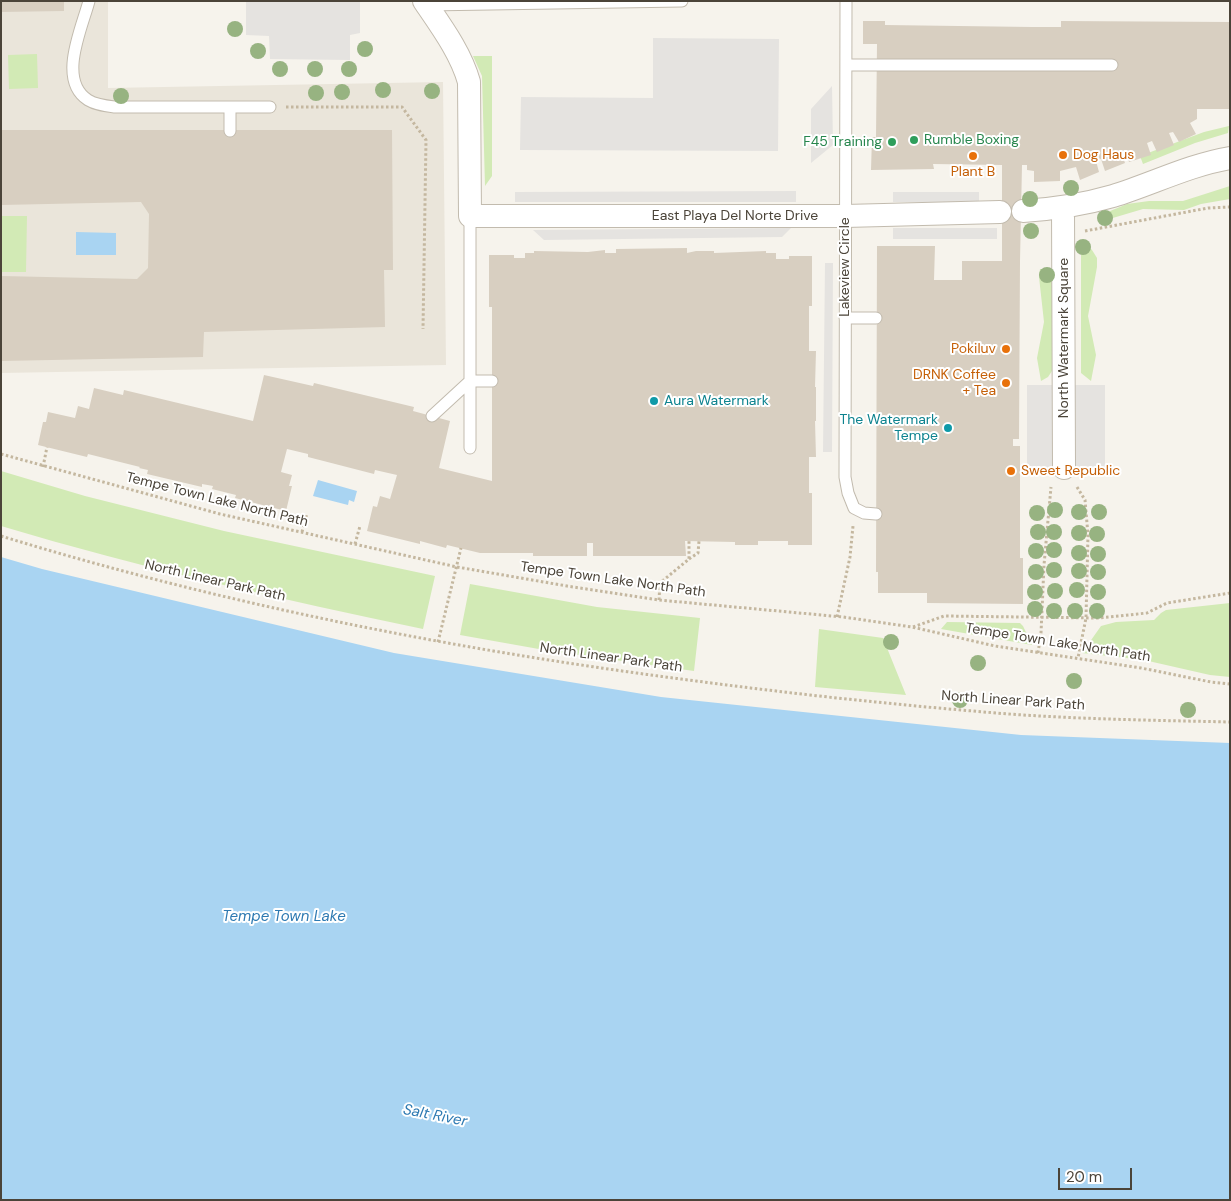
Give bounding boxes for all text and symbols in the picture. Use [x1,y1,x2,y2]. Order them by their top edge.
place label: Rumble Boxing [924,132,1019,148]
place label: F45 Training [803,134,882,150]
marker: Rumble Boxing [908,134,920,146]
marker: F45 Training [886,136,898,148]
place label: Dog Haus [1073,147,1134,163]
marker: Dog Haus [1057,149,1069,161]
marker: Plant B [967,150,979,162]
place label: Plant B [951,164,995,180]
street label: East Playa Del Norte Drive [652,208,818,224]
street label: Lakeview Circle [837,217,853,317]
street label: North Watermark Square [1056,258,1072,418]
place label: Pokiluv [951,341,996,357]
marker: Pokiluv [1000,343,1012,355]
place label: DRNK Coffee + Tea [913,367,996,400]
marker: DRNK Coffee + Tea [1000,377,1012,389]
place label: Aura Watermark [664,393,769,409]
marker: Aura Watermark [648,395,660,407]
place label: The Watermark Tempe [839,412,938,444]
marker: The Watermark Tempe [942,422,954,434]
place label: Sweet Republic [1021,463,1120,479]
marker: Sweet Republic [1005,465,1017,477]
street label: Tempe Town Lake North Path [124,469,310,531]
street label: North Linear Park Path [143,557,287,605]
street label: Tempe Town Lake North Path [519,559,707,601]
street label: Tempe Town Lake North Path [964,620,1152,666]
street label: North Linear Park Path [539,640,683,676]
street label: North Linear Park Path [941,688,1085,714]
water label: Tempe Town Lake [222,908,346,926]
water label: Salt River [401,1101,469,1131]
scale bar [1061,1158,1135,1190]
text: 20 m [1066,1167,1102,1187]

